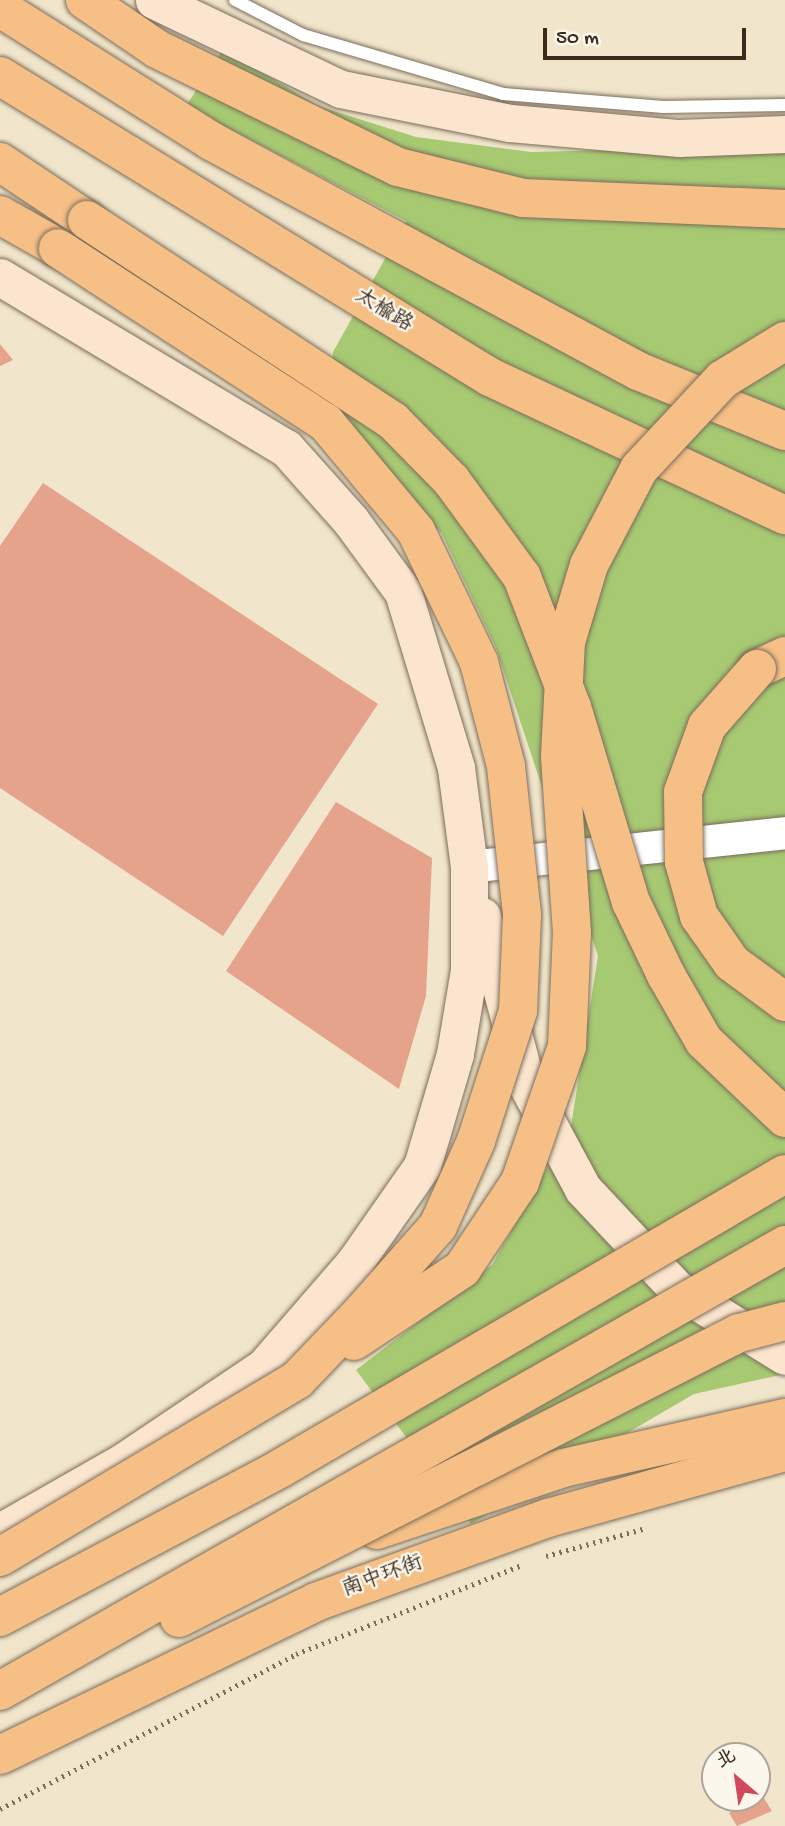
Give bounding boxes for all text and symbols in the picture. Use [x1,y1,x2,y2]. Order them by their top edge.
scale bar [547,14,750,58]
text: 50 m [556,27,599,52]
street label: 太榆路 [350,285,416,339]
street label: 南中环街 [339,1552,427,1604]
north arrow [701,1742,771,1812]
text: 北 [713,1745,740,1775]

